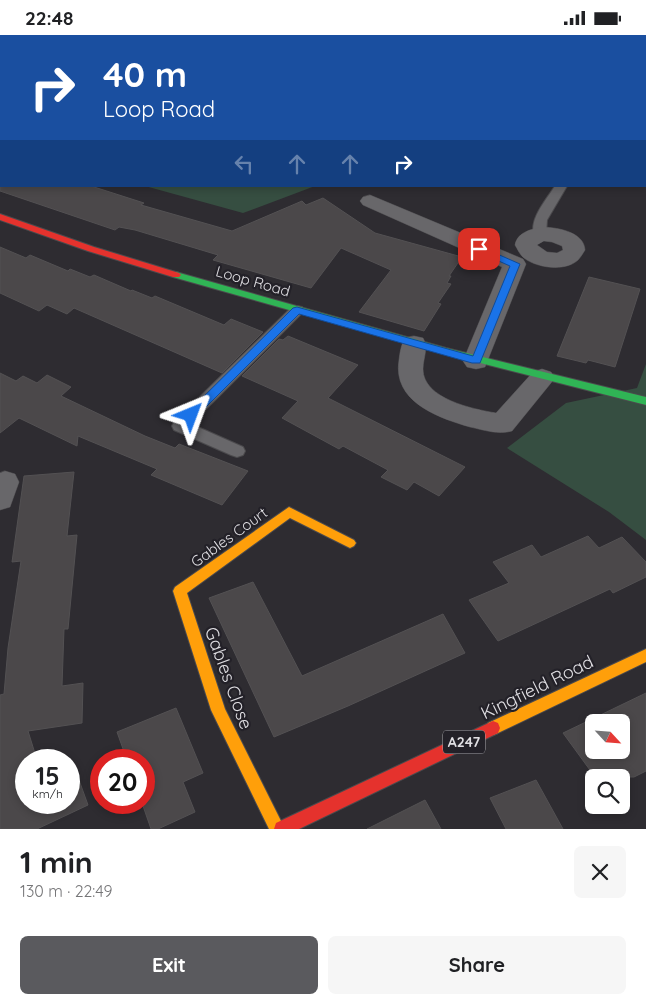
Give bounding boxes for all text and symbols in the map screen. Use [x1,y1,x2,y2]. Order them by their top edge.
text: 22:48 [25,6,73,30]
text: 40 m [103,52,187,96]
icon: right [20,55,85,120]
text: Loop Road [103,95,215,123]
icon: left [230,150,258,178]
icon: ahead [283,150,311,178]
icon: ahead [336,150,364,178]
icon: right [389,150,417,178]
pin [458,228,500,270]
icon: arrive [465,235,493,263]
street label: Loop Road [214,261,292,301]
position arrow [164,388,216,440]
street label: Gables Court [187,503,271,571]
street label: Gables Close [200,624,258,732]
street label: Kingfield Road [477,650,597,724]
north arrow [585,714,630,759]
map controls [585,714,630,814]
road number: A247 [443,731,485,754]
speed limit sign: 20 [90,749,155,814]
text: 15 [35,760,60,791]
button: search [585,769,630,814]
text: km/h [32,786,63,801]
text: 1 min [20,843,93,881]
button: close [574,846,626,898]
text: 130 m · 22:49 [20,881,112,901]
button: Exit [20,936,318,994]
button: Share [328,936,626,994]

